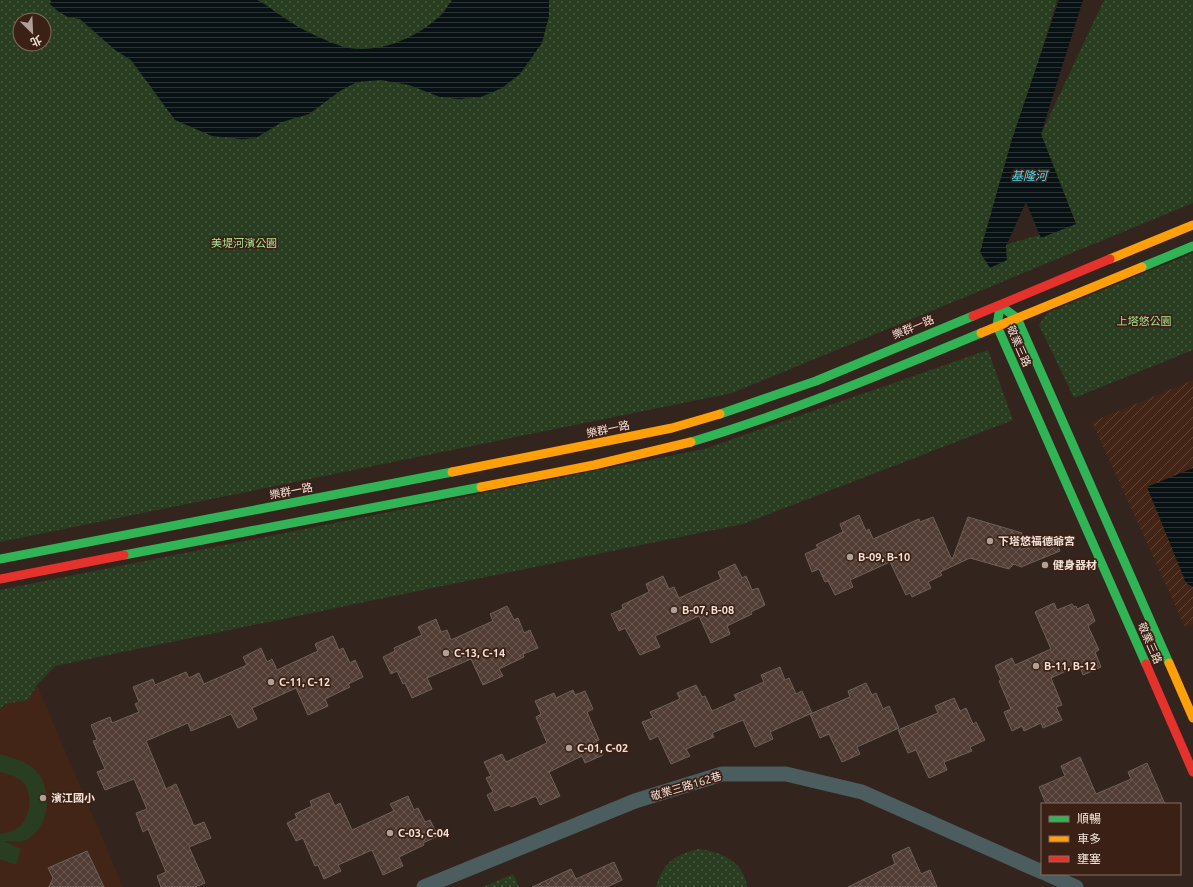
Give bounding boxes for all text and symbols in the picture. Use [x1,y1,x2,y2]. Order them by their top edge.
north arrow [12,12,52,52]
text: 北 [29,33,44,49]
water label: 基隆河 [1011,169,1049,182]
park label: 美堤河濱公園 [211,237,277,249]
street label: 樂群一路 [890,313,936,341]
park label: 上塔悠公園 [1117,315,1172,327]
street label: 敬業三路 [1005,323,1033,369]
street label: 樂群一路 [585,419,631,439]
street label: 樂群一路 [268,481,314,501]
place label: 下塔悠福德爺宮 [998,535,1075,547]
marker: 下塔悠福德爺宮 [985,536,995,546]
place label: B-09, B-10 [858,551,910,563]
marker: B-09, B-10 [845,552,855,562]
place label: 健身器材 [1053,559,1097,571]
marker: 健身器材 [1040,560,1050,570]
place label: B-07, B-08 [682,604,734,616]
marker: B-07, B-08 [669,605,679,615]
street label: 敬業三路 [1136,620,1164,666]
place label: C-13, C-14 [454,647,505,659]
marker: C-13, C-14 [441,648,451,658]
place label: B-11, B-12 [1044,660,1096,672]
marker: B-11, B-12 [1031,661,1041,671]
place label: C-11, C-12 [279,676,330,688]
marker: C-11, C-12 [266,677,276,687]
place label: C-01, C-02 [577,742,628,754]
marker: C-01, C-02 [564,743,574,753]
street label: 敬業三路162巷 [649,769,723,803]
place label: 濱江國小 [51,792,95,804]
marker: 濱江國小 [38,793,48,803]
legend [1041,803,1181,875]
text: 順暢 [1077,812,1101,825]
place label: C-03, C-04 [398,827,449,839]
marker: C-03, C-04 [385,828,395,838]
text: 車多 [1077,832,1101,845]
text: 壅塞 [1077,852,1101,865]

